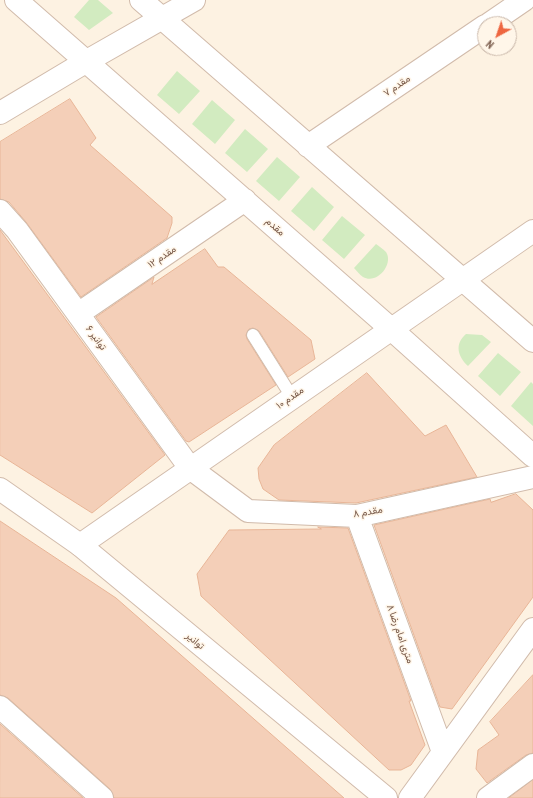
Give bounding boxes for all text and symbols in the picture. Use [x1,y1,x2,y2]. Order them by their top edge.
north arrow [477,16,517,56]
text: N [483,37,497,52]
street label: مقدم ۷ [381,73,413,99]
street label: مقدم [263,215,287,239]
street label: مقدم ۱۲ [145,243,179,271]
street label: توانیر ۶ [83,323,109,353]
street label: مقدم ۱۰ [274,384,306,412]
street label: مقدم ۸ [352,504,384,520]
street label: ۸ متری امام رضا [384,603,416,665]
street label: توانیر [183,630,207,652]

